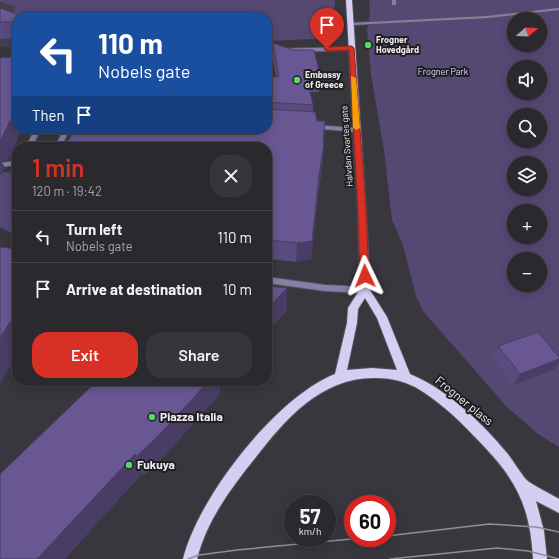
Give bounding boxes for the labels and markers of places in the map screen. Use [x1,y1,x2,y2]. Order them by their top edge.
pin [310,8,344,49]
place label: Frogner Hovedgård [376,34,419,55]
marker: Frogner Hovedgård [363,40,373,50]
place label: Embassy of Greece [305,69,344,90]
marker: Embassy of Greece [292,75,302,85]
place label: Piazza Italia [160,409,223,423]
marker: Piazza Italia [147,412,157,422]
place label: Fukuya [137,457,175,471]
marker: Fukuya [124,460,134,470]

